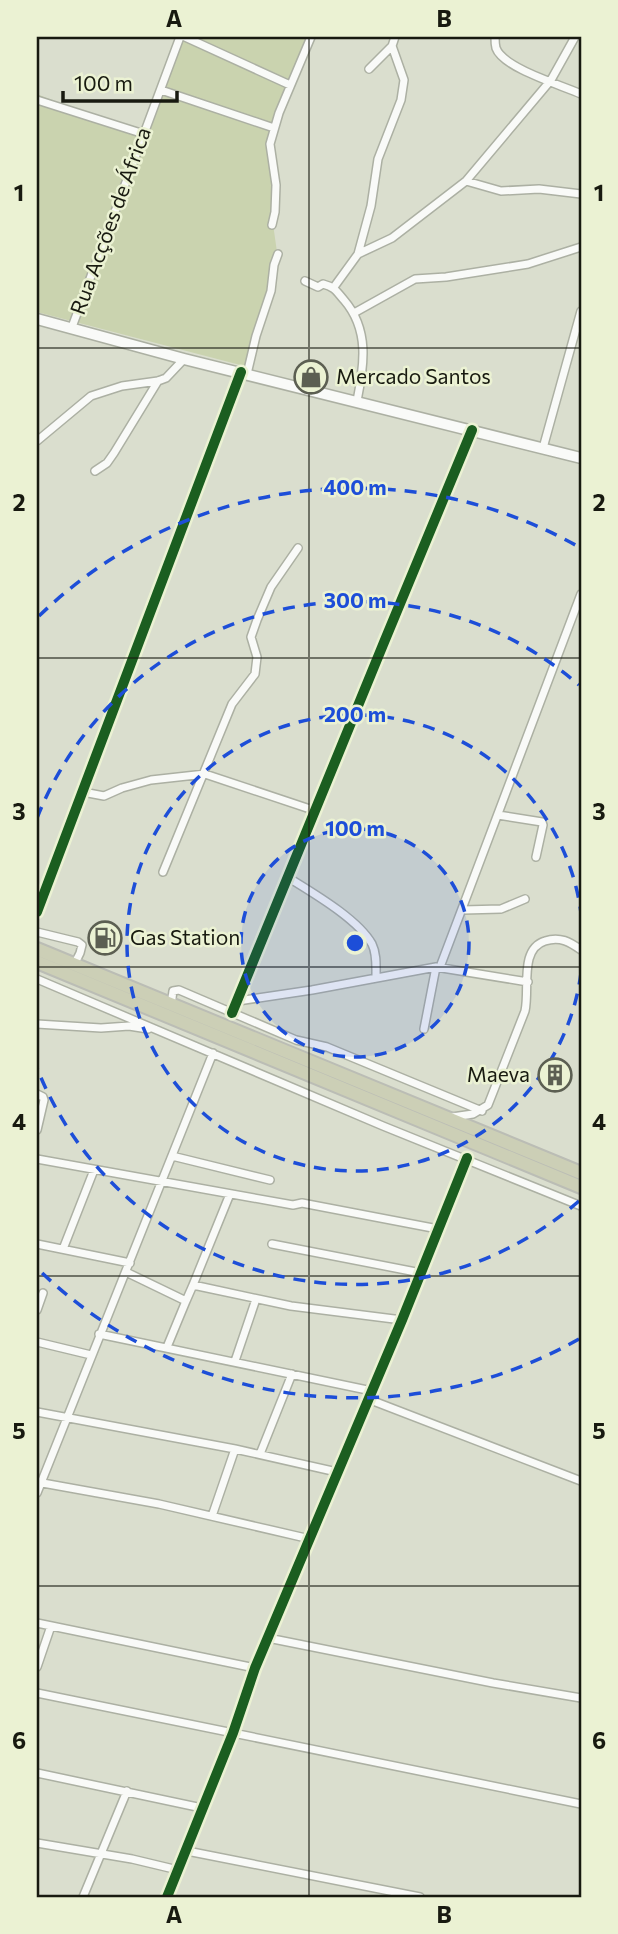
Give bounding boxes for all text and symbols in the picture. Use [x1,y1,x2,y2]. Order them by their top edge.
text: A [166,4,183,32]
text: B [436,4,452,32]
scale bar [63,60,177,104]
text: 100 m [74,70,133,95]
street label: Rua Acções de África [64,123,155,318]
text: 1 [14,178,24,206]
text: 1 [594,178,604,206]
shop icon: Mercado Santos [292,358,330,396]
place label: Mercado Santos [336,363,491,388]
text: 400 m [323,474,387,499]
text: 2 [12,488,26,516]
text: 2 [592,488,606,516]
text: 300 m [324,587,386,612]
text: 200 m [324,701,386,726]
text: 3 [12,797,26,825]
text: 3 [592,797,606,825]
text: 100 m [325,815,385,840]
fuel station icon: Gas Station [86,919,124,957]
place label: Gas Station [130,924,240,949]
centre of rings [343,931,367,955]
building icon: Maeva [536,1056,574,1094]
place label: Maeva [467,1061,530,1086]
text: 4 [12,1107,26,1135]
text: 4 [592,1107,606,1135]
text: 5 [12,1416,26,1444]
text: 5 [592,1416,606,1444]
text: 6 [12,1726,26,1754]
text: 6 [592,1726,606,1754]
text: A [166,1900,183,1928]
text: B [436,1900,452,1928]

